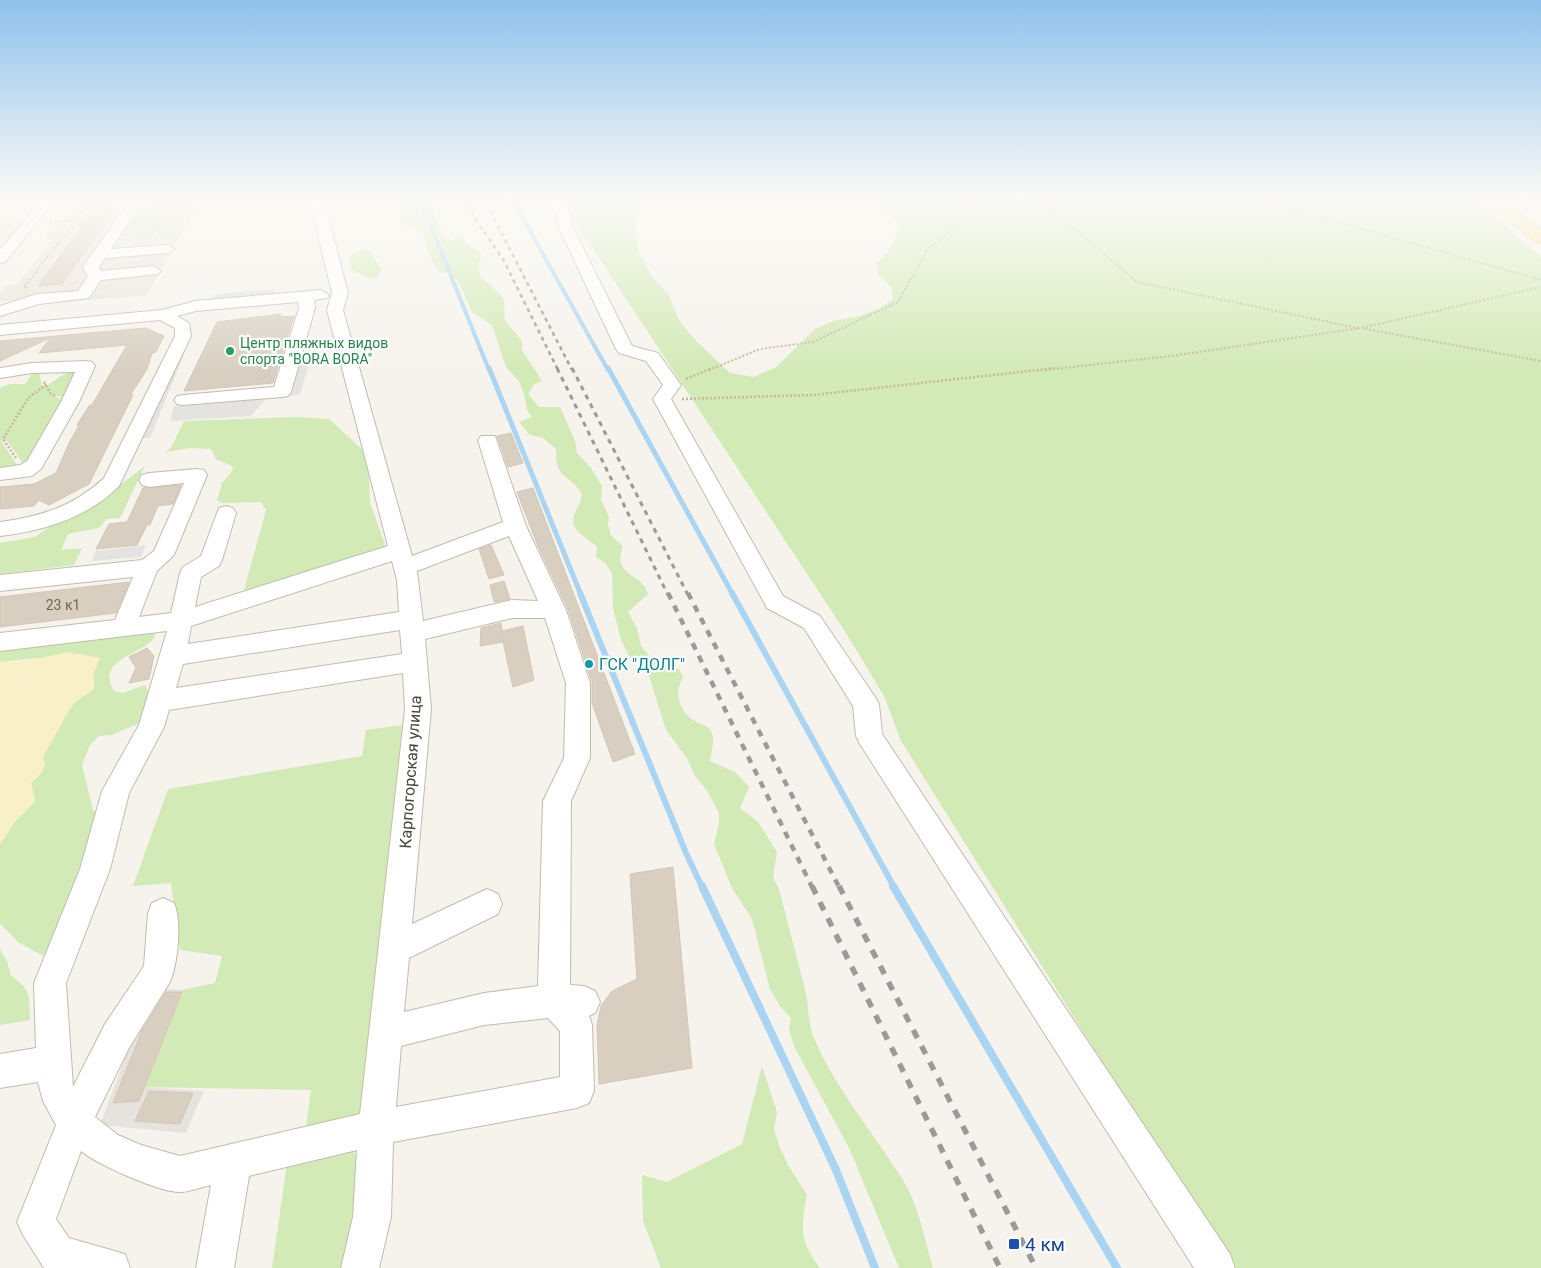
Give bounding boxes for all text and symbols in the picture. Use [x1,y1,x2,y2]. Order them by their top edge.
place label: Центр пляжных видов спорта "BORA BORA" [240,335,388,367]
marker: Центр пляжных видов спорта "BORA BORA" [224,345,236,357]
house number: 23 к1 [46,597,80,613]
place label: ГСК "ДОЛГ" [599,655,685,674]
marker: ГСК "ДОЛГ" [583,658,595,670]
street label: Карпогорская улица [396,695,425,849]
place label: 4 км [1025,1233,1065,1256]
marker: 4 км [1007,1237,1021,1251]

